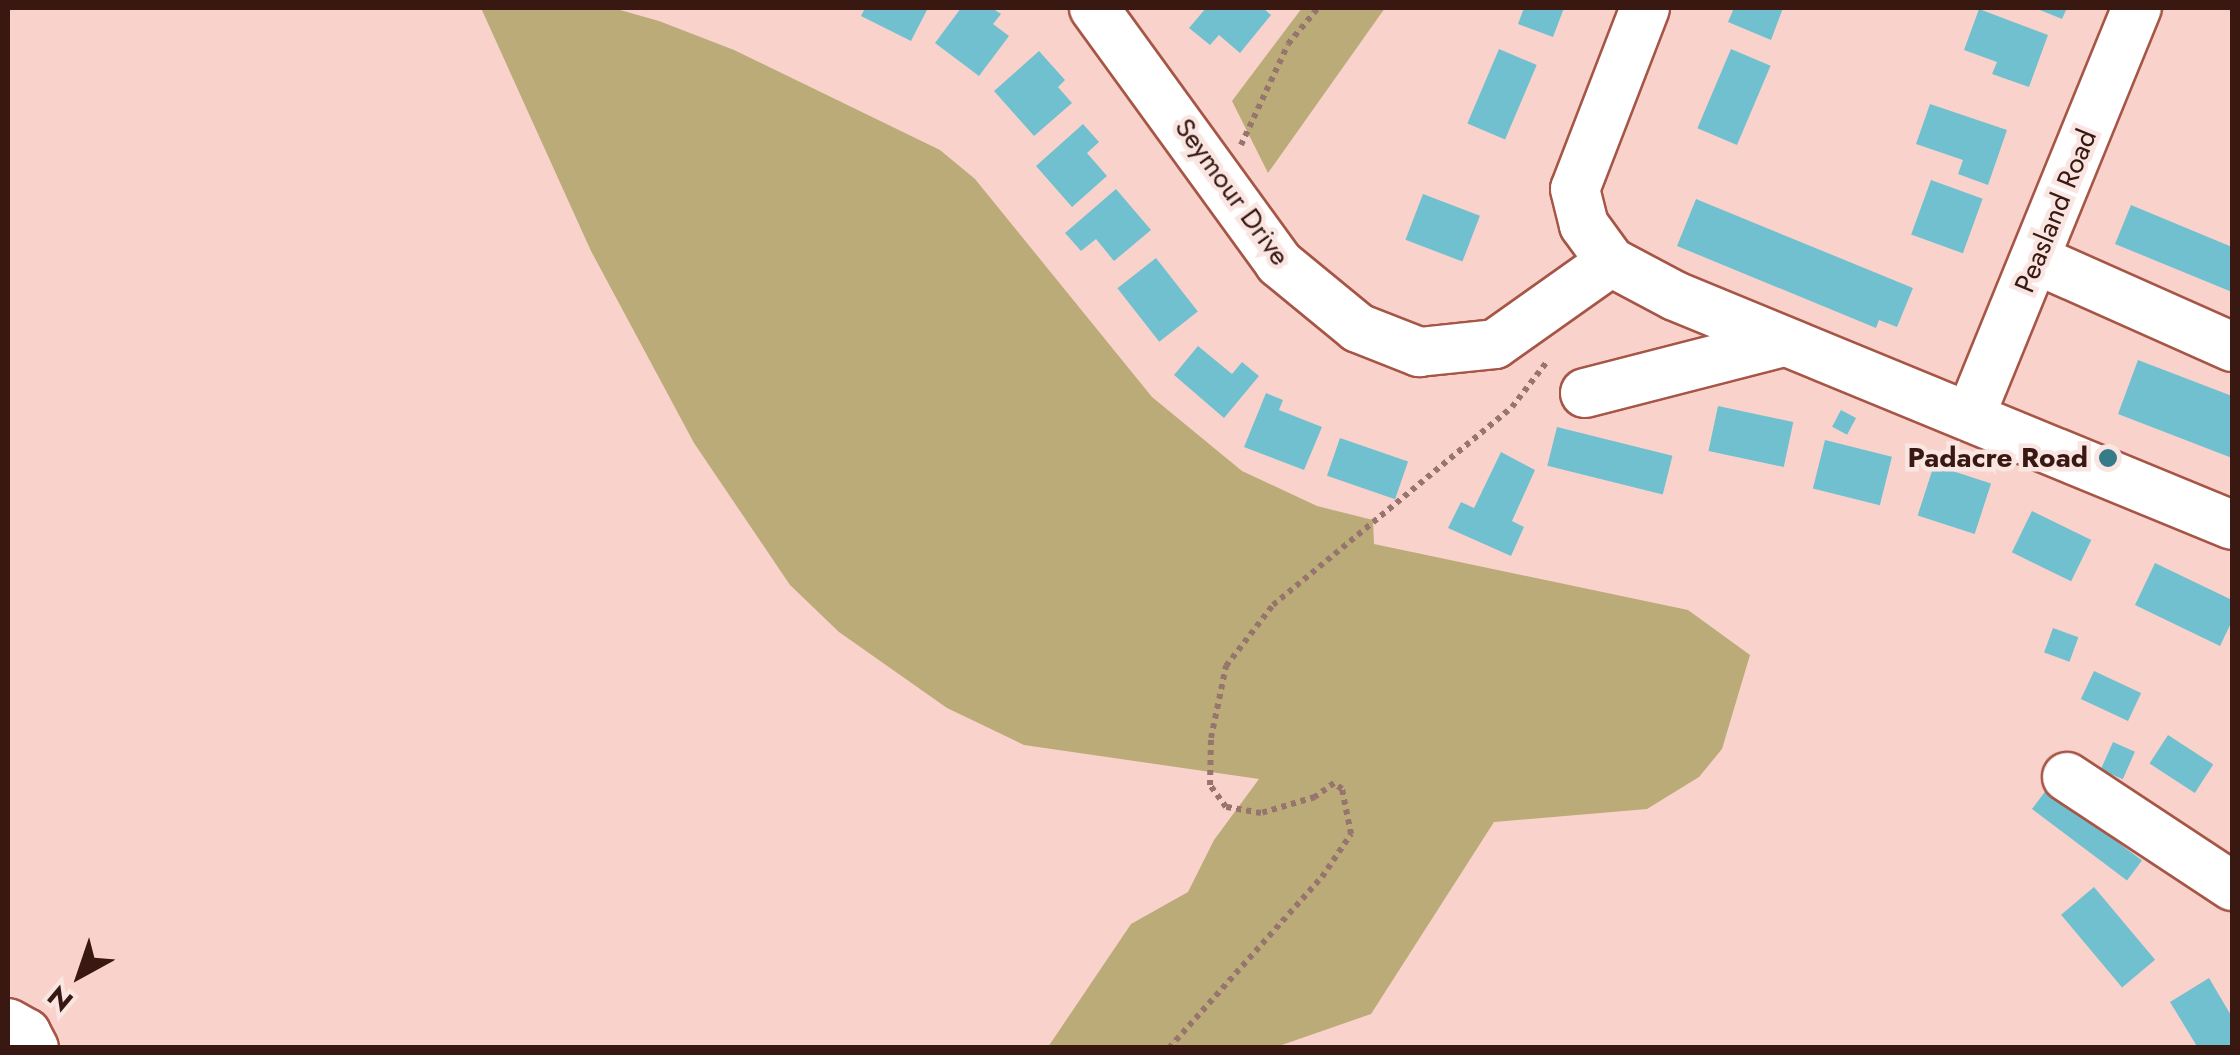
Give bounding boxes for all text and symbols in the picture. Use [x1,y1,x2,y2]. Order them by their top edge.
street label: Seymour Drive [1167,112,1297,272]
street label: Peasland Road [2008,124,2104,298]
place label: Padacre Road [1908,441,2088,475]
marker: Padacre Road [2097,447,2119,469]
north arrow [30,925,130,1025]
text: N [39,976,82,1021]

